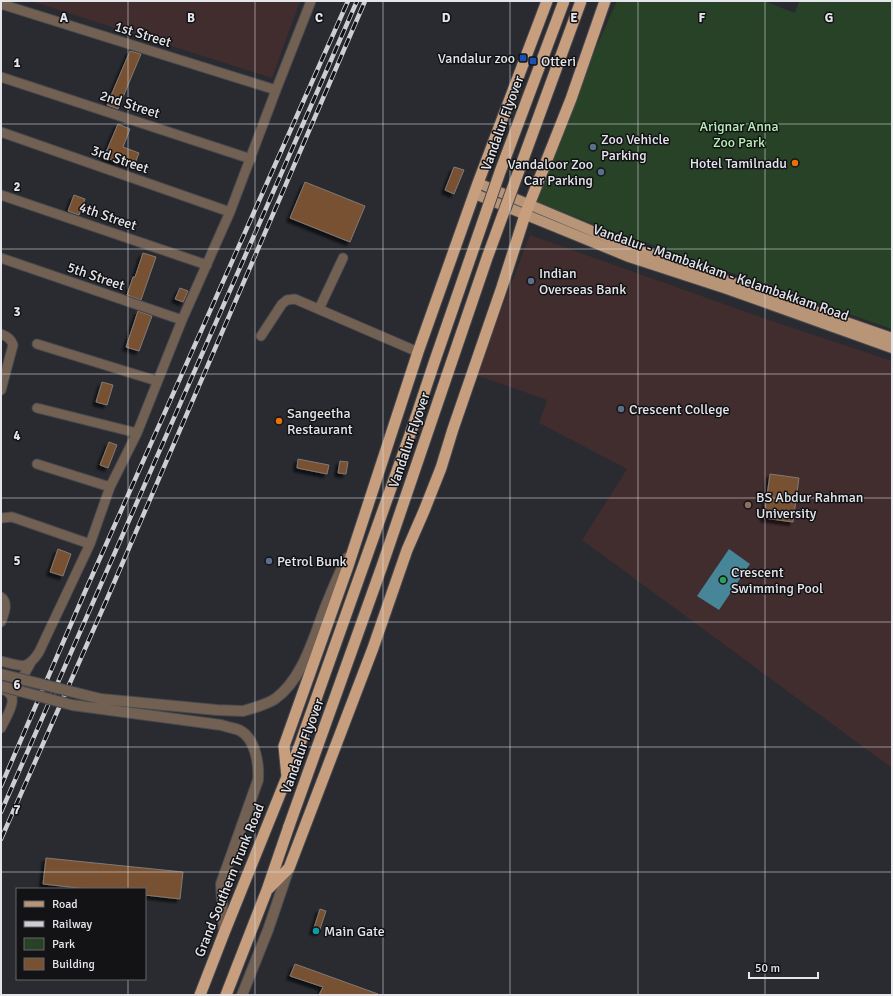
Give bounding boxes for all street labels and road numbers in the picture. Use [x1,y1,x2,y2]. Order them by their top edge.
street label: 1st Street [113,18,173,51]
street label: Vandalur Flyover [477,73,528,173]
street label: 2nd Street [98,87,162,122]
street label: 3rd Street [89,142,151,177]
street label: 4th Street [77,199,139,234]
street label: Vandalur - Mambakkam - Kelambakkam Road [591,221,851,324]
street label: 5th Street [65,259,127,294]
street label: Vandalur Flyover [385,389,434,490]
street label: Vandalur Flyover [277,696,328,796]
street label: Grand Southern Trunk Road [191,801,268,959]

